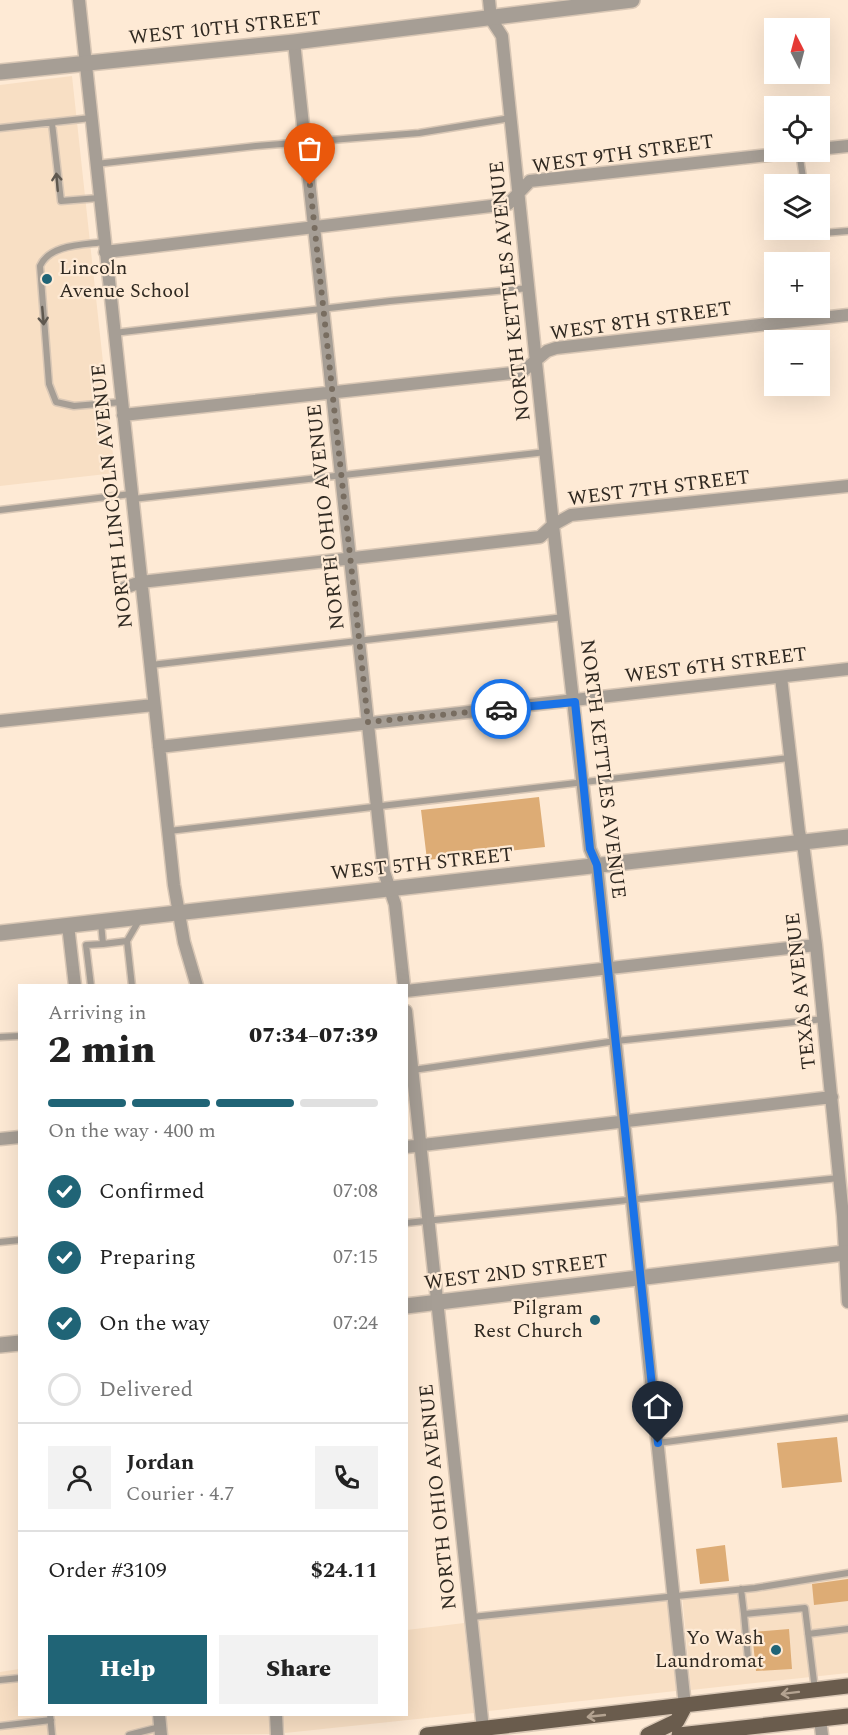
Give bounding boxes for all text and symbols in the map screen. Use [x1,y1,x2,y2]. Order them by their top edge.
street label: WEST 10TH STREET [127,3,323,53]
north arrow [764,18,830,84]
map controls [764,18,830,396]
button: locate [764,96,830,162]
pin [284,123,335,185]
street label: WEST 9TH STREET [530,126,716,182]
icon: bag [293,132,326,165]
street label: NORTH KETTLES AVENUE [481,159,539,423]
one-way arrow [51,172,62,192]
button: layers [764,174,830,240]
button: + [764,252,830,318]
place label: Lincoln Avenue School [59,253,190,306]
marker: Lincoln Avenue School [40,272,54,286]
street label: WEST 8TH STREET [548,293,734,349]
one-way arrow [38,306,49,326]
button: − [764,330,830,396]
street label: NORTH LINCOLN AVENUE [83,362,141,630]
street label: NORTH OHIO AVENUE [299,402,353,632]
street label: WEST 7TH STREET [566,462,752,514]
street label: NORTH KETTLES AVENUE [572,637,634,901]
street label: WEST 6TH STREET [623,639,809,691]
courier [471,679,531,739]
icon: car [485,693,518,726]
street label: WEST 5TH STREET [329,840,515,888]
street label: TEXAS AVENUE [778,911,824,1071]
text: Arriving in [48,998,146,1028]
text: 07:34–07:39 [249,1019,378,1052]
text: 2 min [48,1021,156,1080]
text: On the way · 400 m [48,1116,216,1146]
icon: check [48,1175,81,1208]
text: Confirmed [99,1175,205,1208]
text: 07:08 [333,1176,378,1206]
icon: check [48,1241,81,1274]
text: Preparing [99,1241,196,1274]
text: 07:15 [333,1242,378,1272]
street label: WEST 2ND STREET [422,1246,610,1298]
place label: Pilgram Rest Church [473,1293,583,1346]
icon: check [48,1307,81,1340]
text: On the way [99,1307,210,1340]
text: 07:24 [333,1308,378,1338]
marker: Pilgram Rest Church [588,1313,602,1327]
text: Delivered [99,1373,193,1406]
pin [632,1381,683,1443]
street label: NORTH OHIO AVENUE [411,1382,465,1612]
icon: home [641,1390,674,1423]
button: person [48,1446,111,1509]
text: Jordan [126,1446,194,1479]
button: phone [315,1446,378,1509]
text: Courier · 4.7 [126,1479,234,1509]
text: Order #3109 [48,1554,167,1587]
text: $24.11 [310,1554,378,1587]
place label: Yo Wash Laundromat [655,1623,764,1676]
button: Help [48,1635,207,1704]
button: Share [219,1635,378,1704]
marker: Yo Wash Laundromat [769,1643,783,1657]
one-way arrow [780,1688,800,1699]
one-way arrow [587,1711,607,1722]

